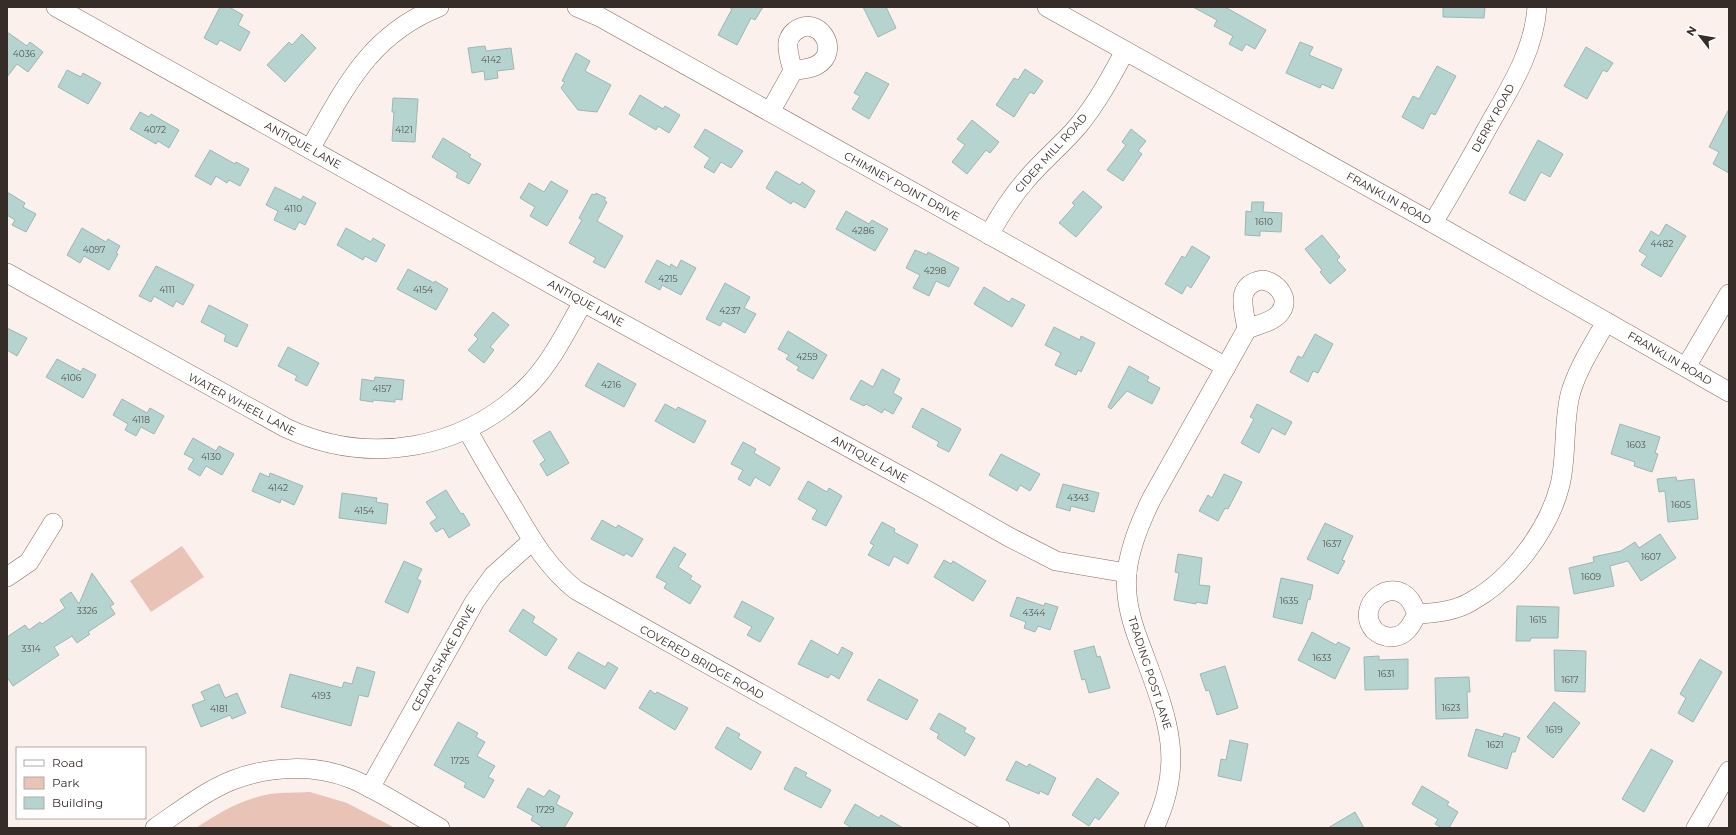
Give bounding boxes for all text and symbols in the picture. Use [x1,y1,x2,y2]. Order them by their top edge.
north arrow [1680,16,1720,56]
text: N [1683,23,1700,38]
house number: 4036 [13,48,36,59]
house number: 4142 [481,54,501,65]
street label: DERRY ROAD [1468,81,1518,155]
street label: CIDER MILL ROAD [1012,110,1090,196]
street label: ANTIQUE LANE [262,118,344,172]
house number: 4072 [144,124,166,135]
house number: 4121 [395,124,413,135]
street label: CHIMNEY POINT DRIVE [842,148,962,224]
street label: FRANKLIN ROAD [1344,169,1434,227]
house number: 4110 [284,203,302,214]
house number: 1610 [1255,216,1273,227]
house number: 4286 [852,225,875,236]
house number: 4482 [1651,238,1673,249]
house number: 4097 [83,244,105,255]
house number: 4298 [924,265,946,276]
house number: 4215 [658,273,678,284]
street label: ANTIQUE LANE [545,276,627,330]
house number: 4111 [159,284,175,295]
house number: 4154 [413,284,433,295]
house number: 4237 [719,305,741,316]
street label: FRANKLIN ROAD [1625,328,1715,388]
house number: 4259 [796,351,818,362]
street label: WATER WHEEL LANE [186,370,298,438]
house number: 4106 [61,372,82,383]
house number: 4216 [601,379,621,390]
house number: 4157 [372,383,392,394]
house number: 4118 [132,414,150,425]
street label: ANTIQUE LANE [829,432,911,486]
house number: 1603 [1626,439,1646,450]
house number: 4130 [201,451,221,462]
house number: 4142 [268,482,288,493]
house number: 4343 [1067,492,1089,503]
house number: 1605 [1671,499,1691,510]
house number: 4154 [354,505,374,516]
house number: 1637 [1323,538,1342,549]
house number: 1607 [1641,551,1661,562]
house number: 1609 [1581,571,1602,582]
house number: 1635 [1280,595,1298,606]
street label: CEDAR SHAKE DRIVE [408,602,478,714]
house number: 3326 [77,605,98,616]
house number: 4344 [1023,607,1045,618]
street label: TRADING POST LANE [1125,614,1175,732]
house number: 1615 [1529,614,1547,625]
street label: COVERED BRIDGE ROAD [637,622,767,702]
house number: 3314 [21,643,41,654]
house number: 1633 [1313,652,1331,663]
house number: 1631 [1377,668,1395,679]
house number: 1617 [1561,674,1579,685]
house number: 4193 [311,690,331,701]
house number: 1623 [1442,702,1460,713]
house number: 4181 [210,703,228,714]
house number: 1619 [1545,724,1563,735]
house number: 1621 [1486,739,1504,750]
legend [16,747,146,819]
text: Road [52,755,83,770]
house number: 1725 [451,755,469,766]
text: Park [52,775,80,790]
text: Building [52,795,103,810]
house number: 1729 [535,804,555,815]

